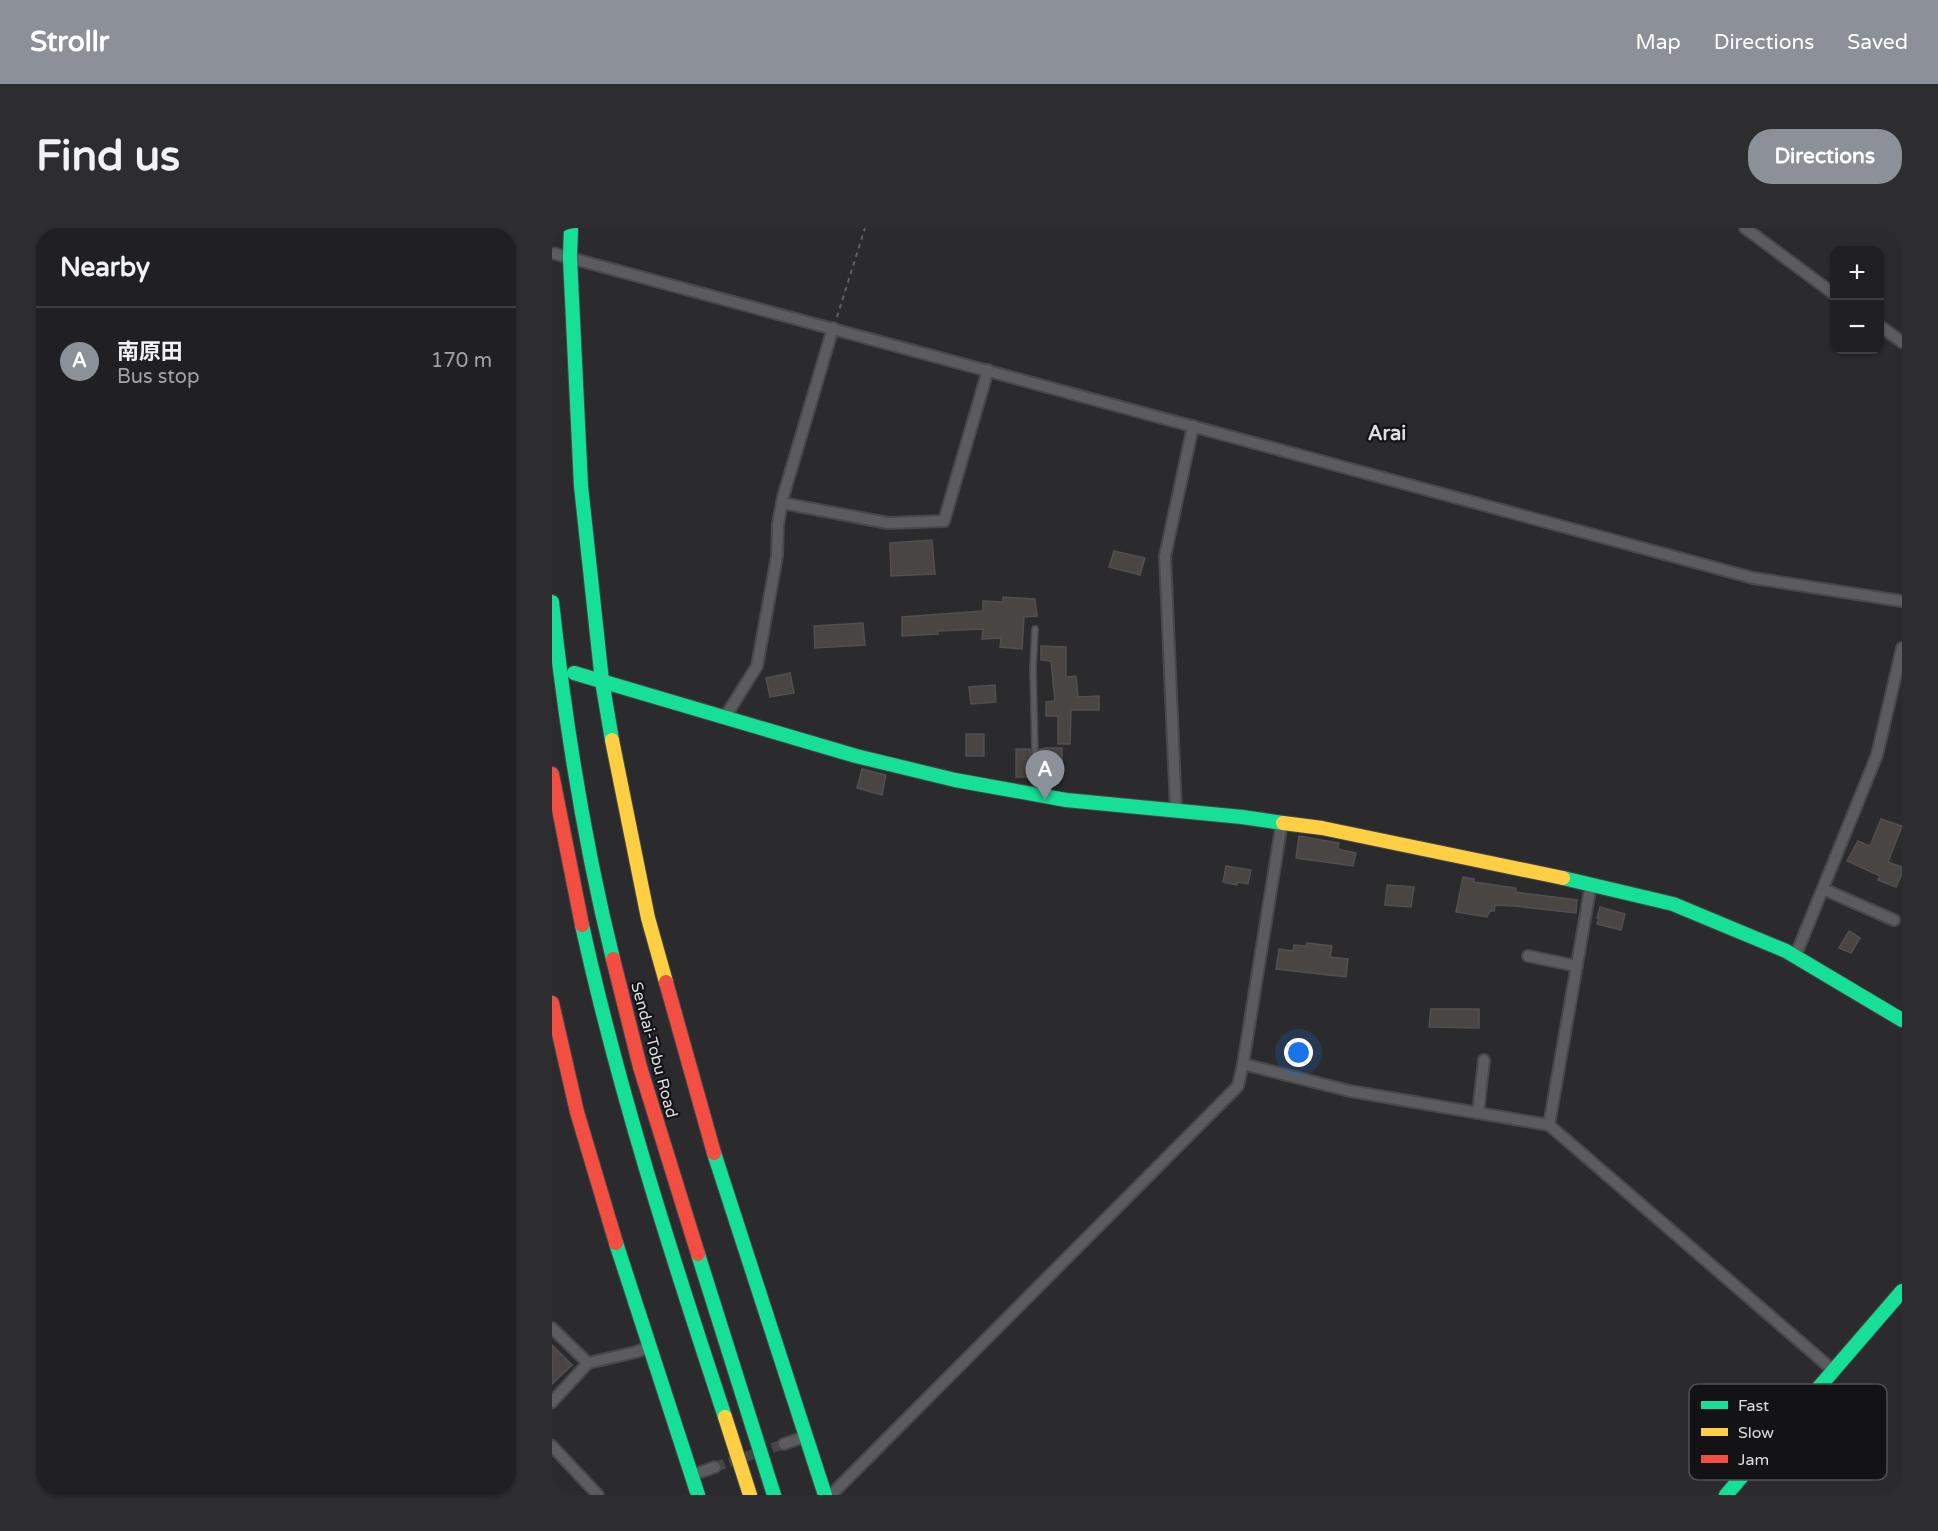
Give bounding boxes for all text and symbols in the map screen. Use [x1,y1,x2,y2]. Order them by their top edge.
text: Strollr [30,25,109,59]
text: Map [1635,30,1681,55]
text: Directions [1714,30,1814,55]
text: Saved [1847,30,1908,55]
button: Directions [1748,129,1902,184]
text: Find us [36,131,180,182]
map controls [1830,246,1884,354]
button: + [1830,246,1884,300]
text: Nearby [60,252,150,283]
button: − [1830,300,1884,354]
text: 南原田 [117,339,183,365]
text: A [72,349,87,373]
text: 170 m [431,349,492,373]
text: Bus stop [117,365,200,389]
district label: Arai [1368,422,1406,446]
pin: A [1026,750,1064,800]
street label: Sendai-Tobu Road [626,980,682,1120]
your location [1284,1038,1313,1067]
legend [1689,1384,1887,1480]
text: Fast [1738,1396,1769,1416]
text: Slow [1738,1423,1774,1443]
text: Jam [1738,1450,1769,1470]

